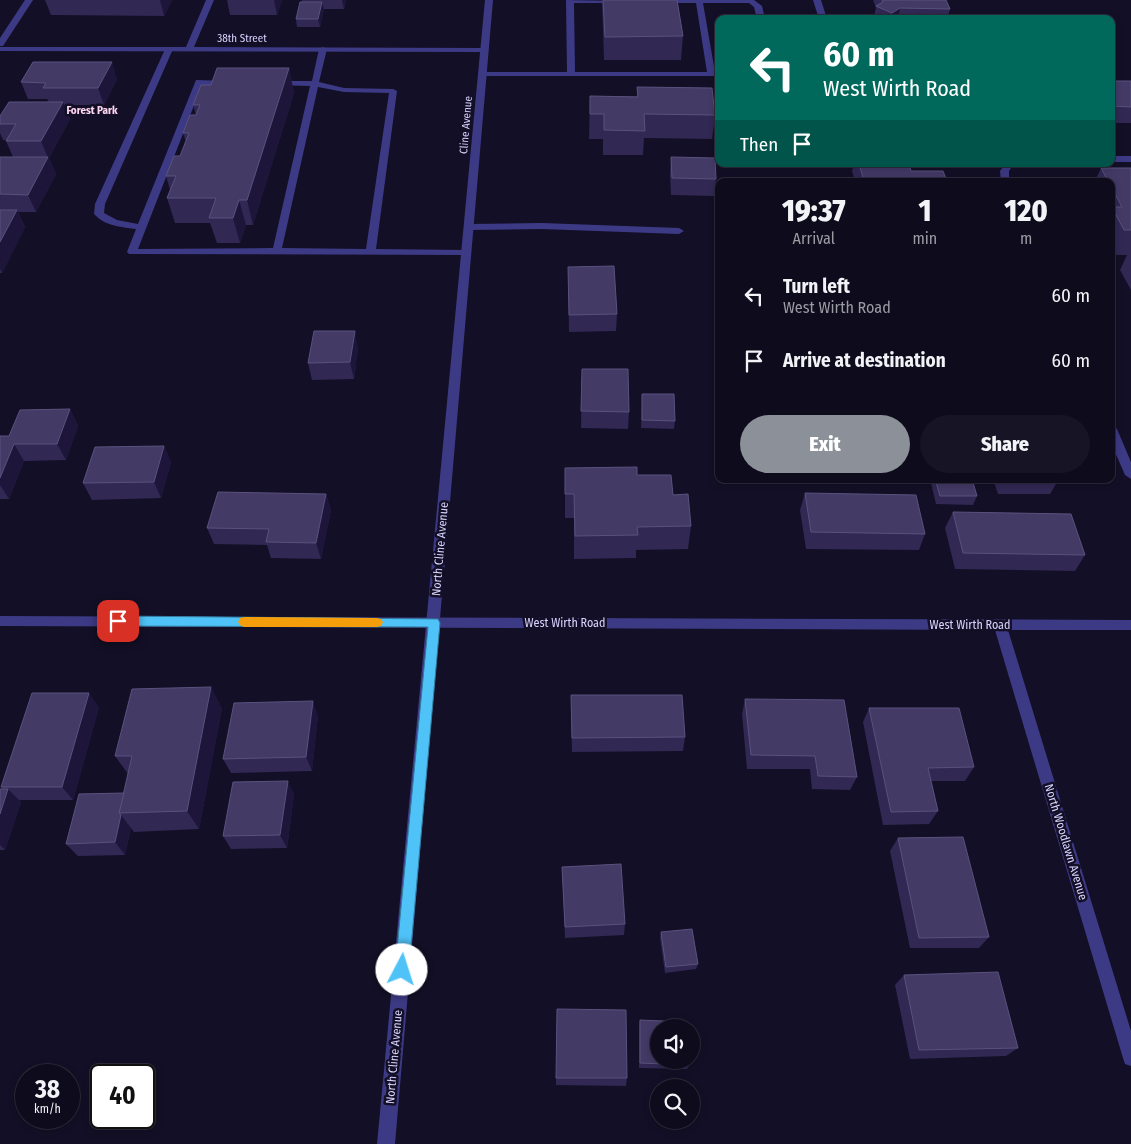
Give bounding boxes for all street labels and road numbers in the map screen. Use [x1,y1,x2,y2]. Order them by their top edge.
street label: 38th Street [217,32,267,45]
street label: Cline Avenue [457,96,475,154]
street label: North Cline Avenue [429,501,451,597]
street label: West Wirth Road [525,616,605,630]
street label: West Wirth Road [930,618,1010,632]
street label: North Woodlawn Avenue [1042,782,1090,902]
street label: North Cline Avenue [383,1009,405,1105]

